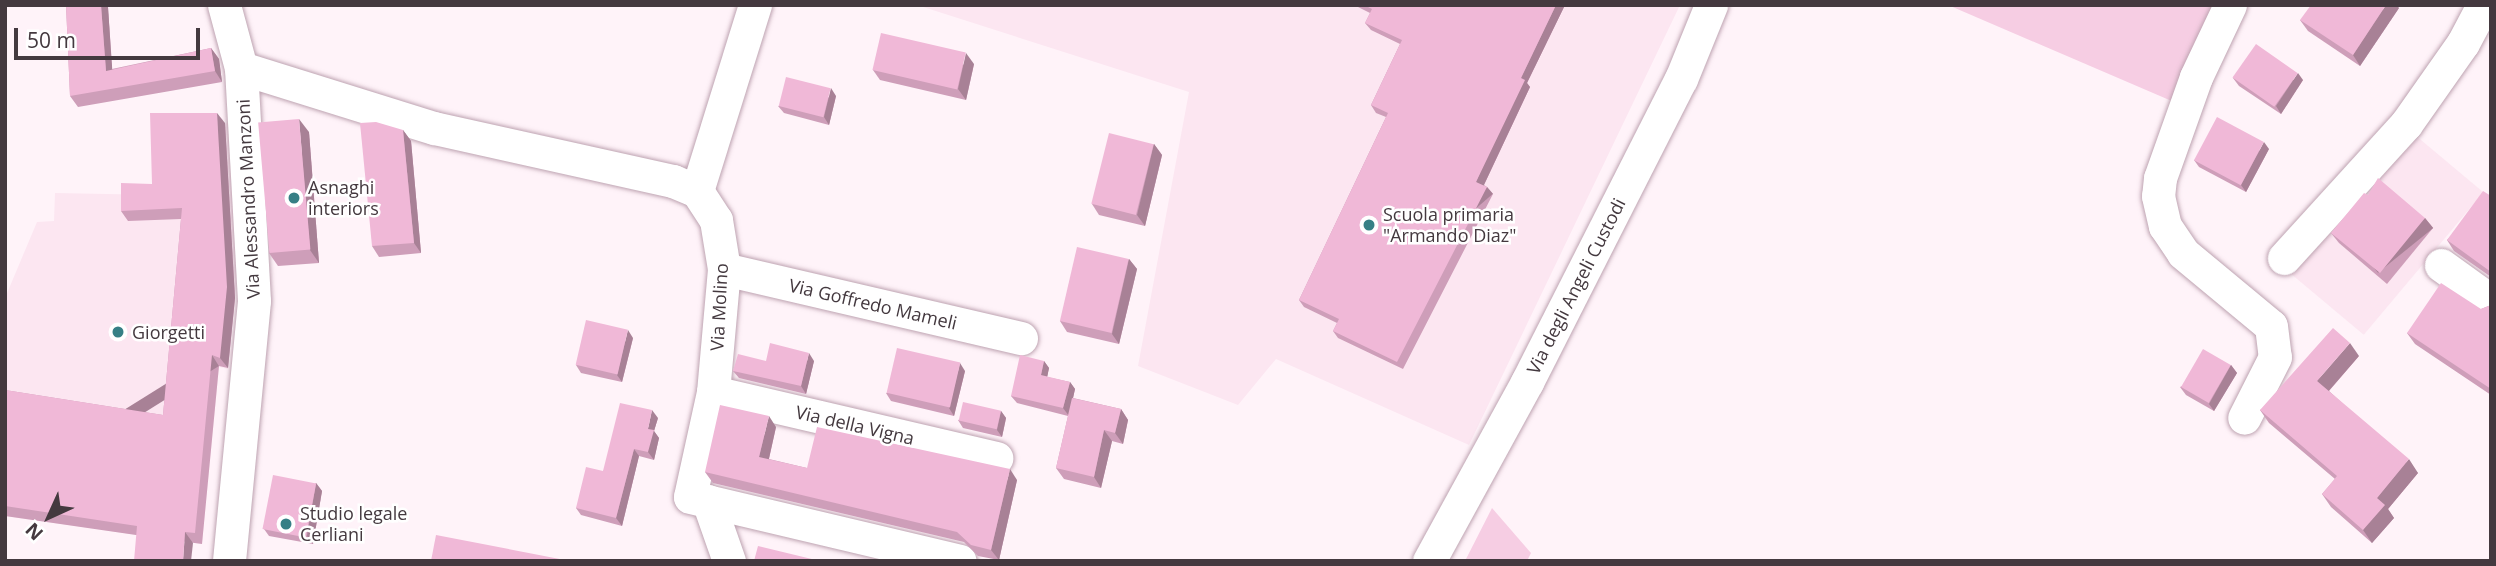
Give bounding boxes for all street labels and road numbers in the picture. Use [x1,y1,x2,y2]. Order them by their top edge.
street label: Via Alessandro Manzoni [232,99,264,299]
street label: Via degli Angeli Custodi [1522,194,1630,378]
street label: Via Molino [706,263,732,351]
street label: Via Goffredo Mameli [787,274,959,334]
street label: Via della Vigna [794,401,916,449]

